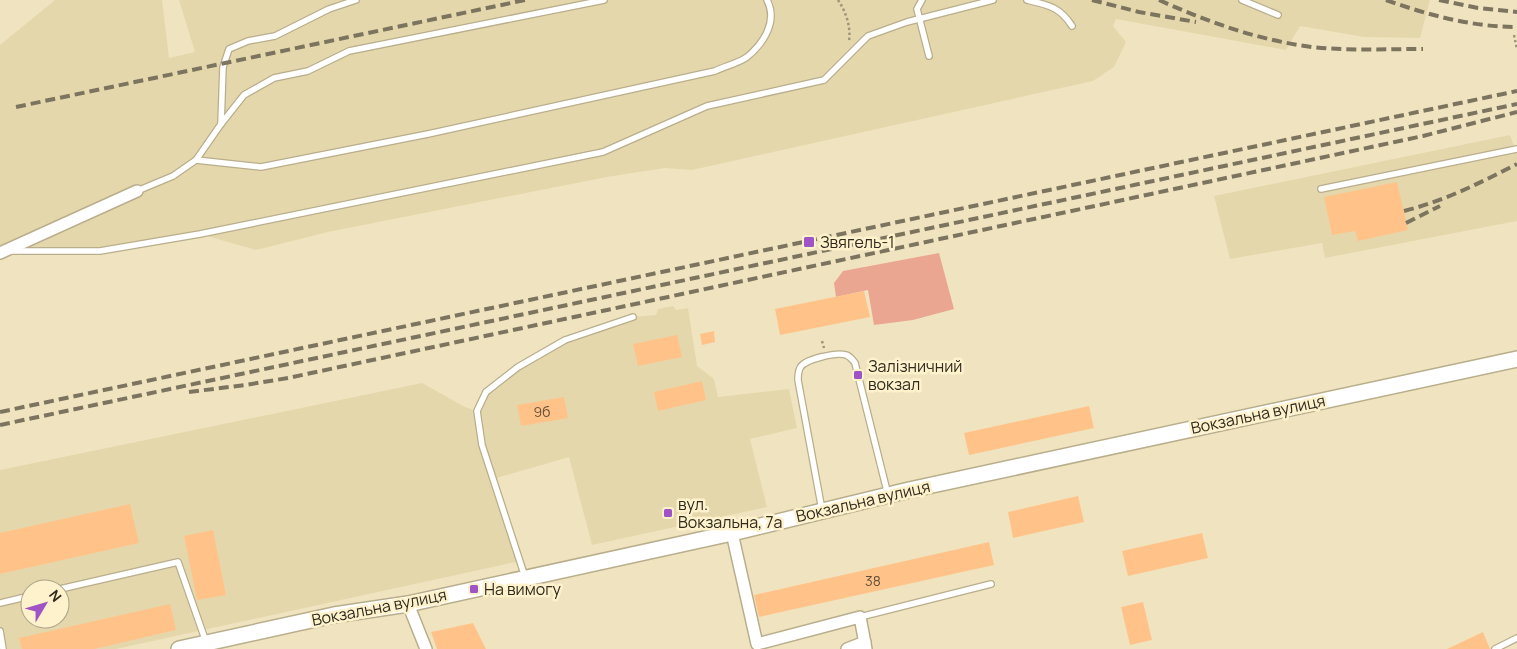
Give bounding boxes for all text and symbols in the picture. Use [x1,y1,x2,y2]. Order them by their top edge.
place label: Звягель-1 [820,231,894,253]
marker: Звягель-1 [802,235,816,249]
place label: Залізничний вокзал [868,355,962,395]
marker: Залізничний вокзал [852,369,864,381]
street label: Вокзальна вулиця [1189,389,1327,439]
house number: 9б [534,402,550,421]
street label: Вокзальна вулиця [794,475,932,527]
place label: вул. Вокзальна, 7а [678,493,782,533]
marker: вул. Вокзальна, 7а [662,507,674,519]
house number: 38 [865,571,881,590]
place label: На вимогу [484,578,562,600]
north arrow [20,579,70,629]
street label: Вокзальна вулиця [310,583,448,631]
marker: На вимогу [468,583,480,595]
text: N [45,586,66,606]

